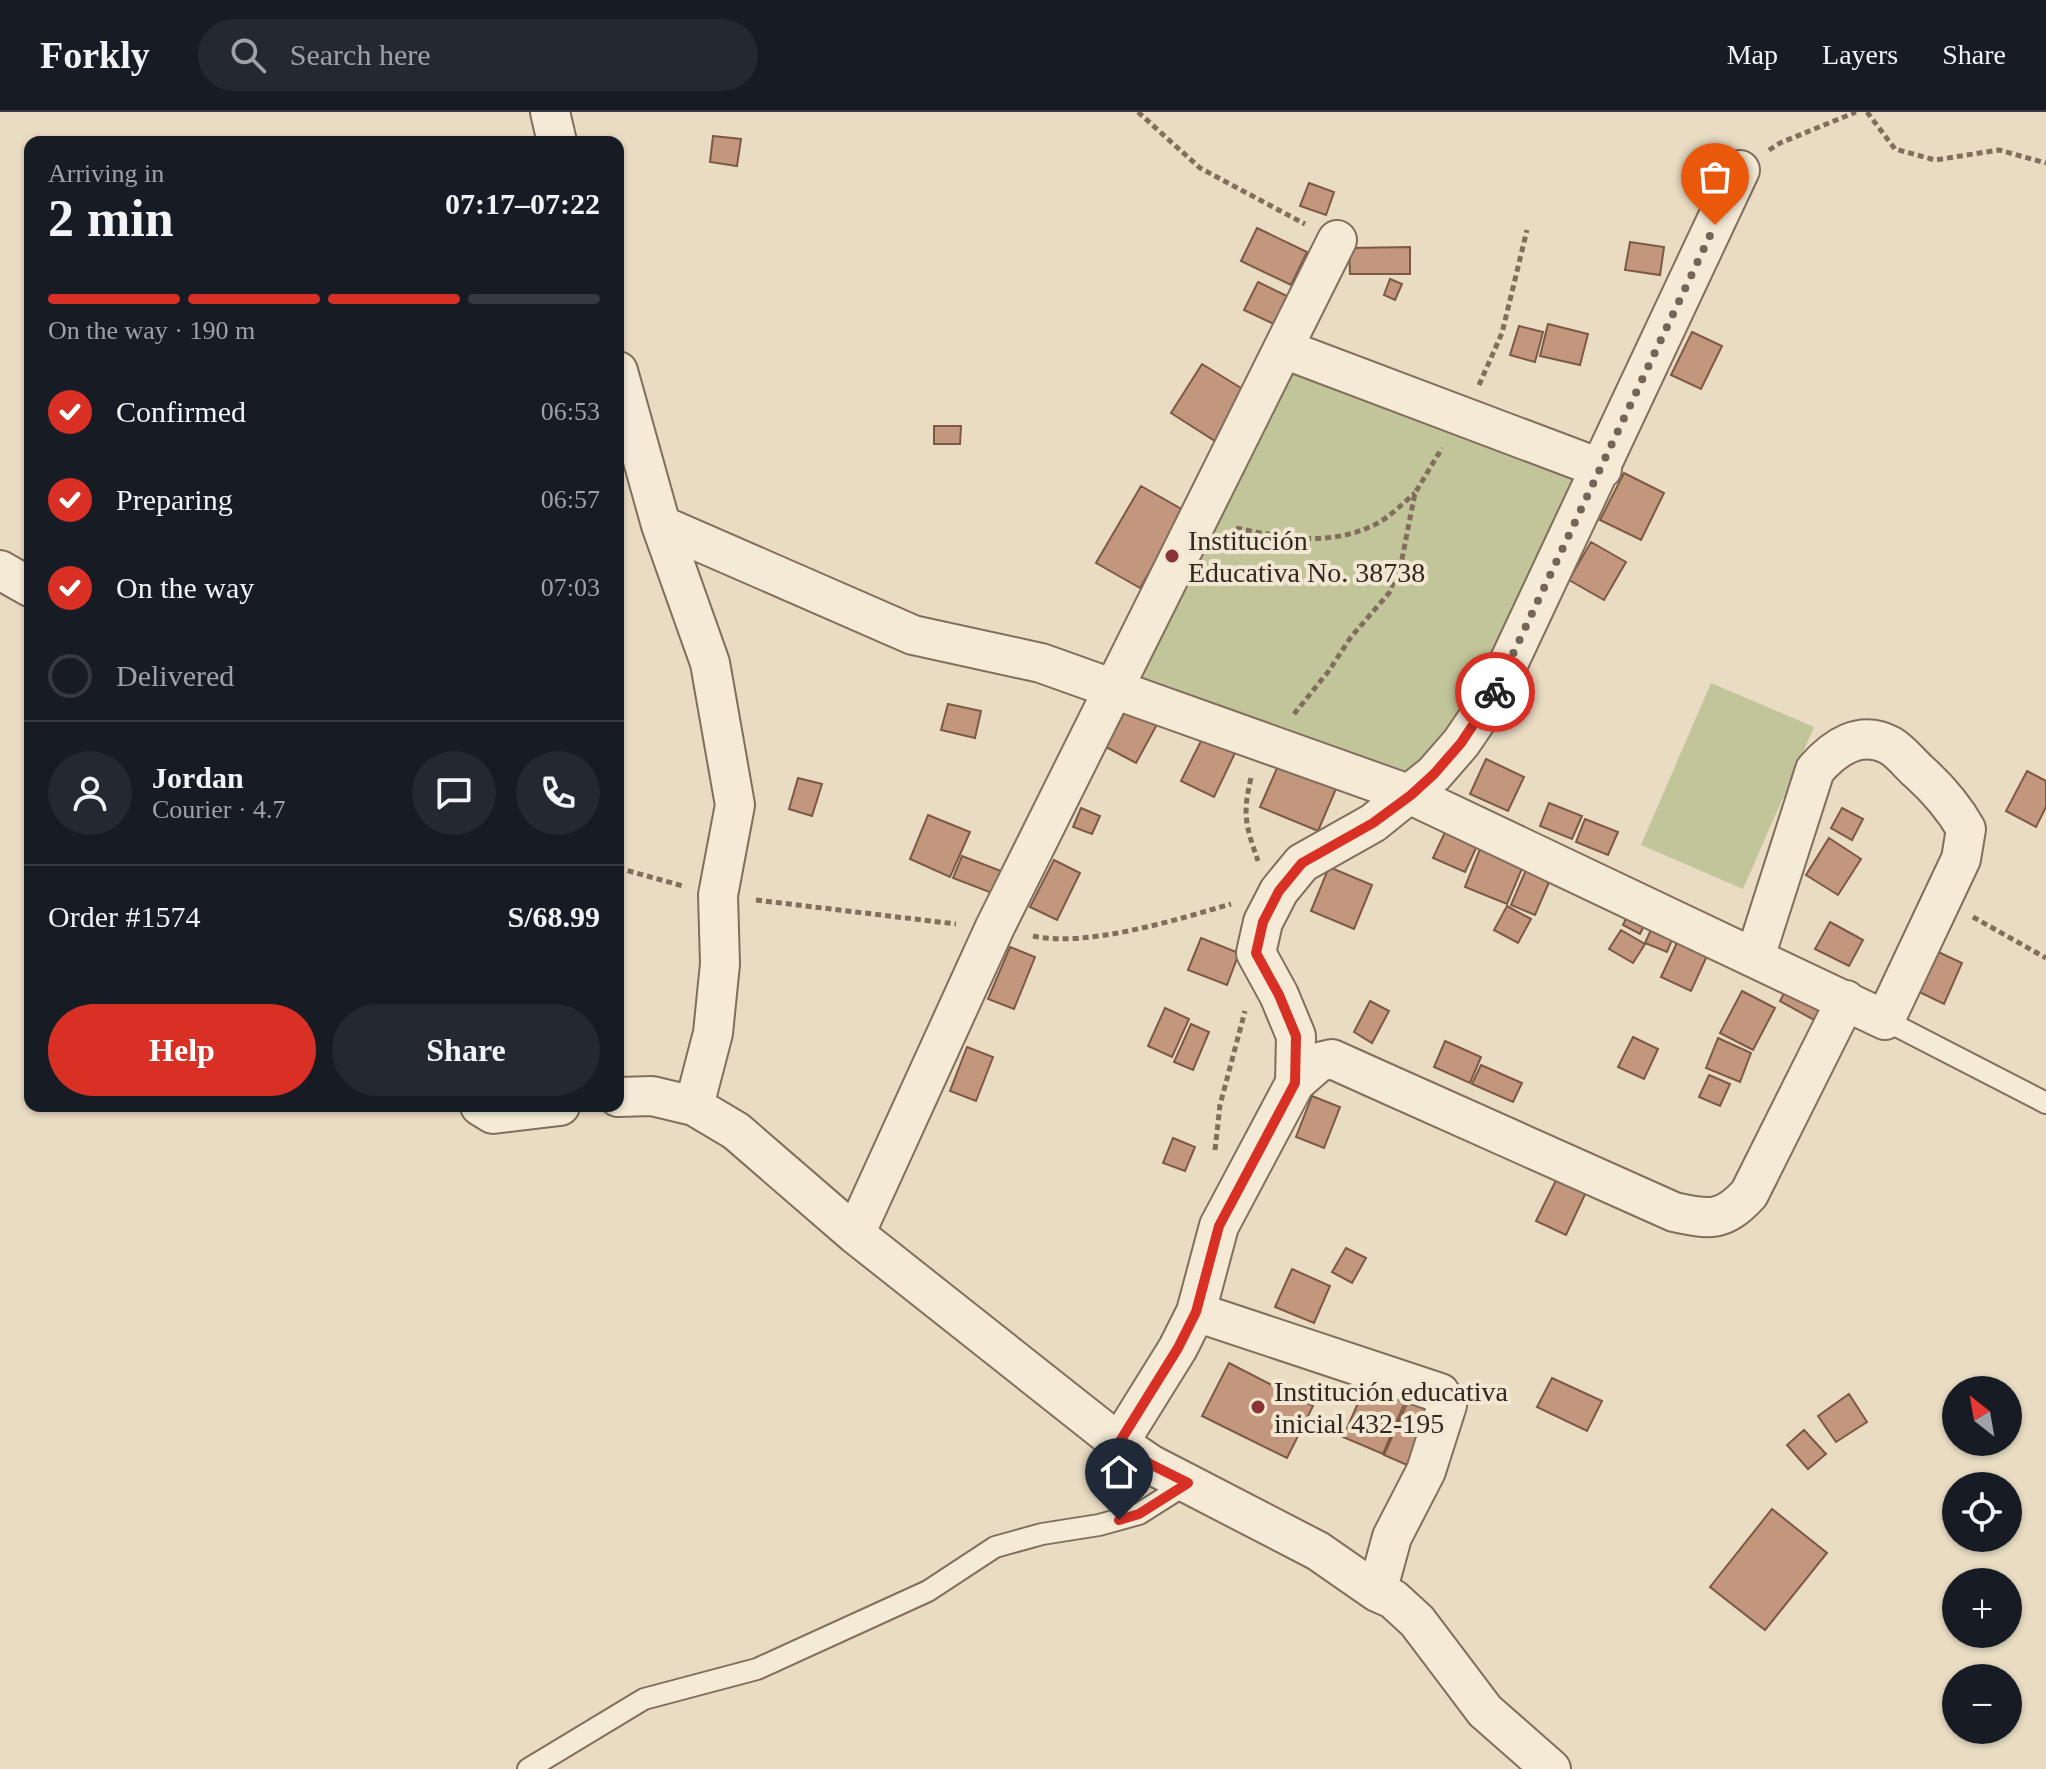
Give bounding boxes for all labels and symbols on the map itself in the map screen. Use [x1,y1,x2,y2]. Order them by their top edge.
pin [1681,143,1749,225]
place label: Institución Educativa No. 38738 [1188,525,1425,588]
marker: Institución Educativa No. 38738 [1163,547,1181,565]
courier [1455,652,1535,732]
place label: Institución educativa inicial 432-195 [1274,1376,1509,1439]
north arrow [1942,1376,2022,1456]
marker: Institución educativa inicial 432-195 [1249,1398,1267,1416]
pin [1085,1438,1153,1520]

